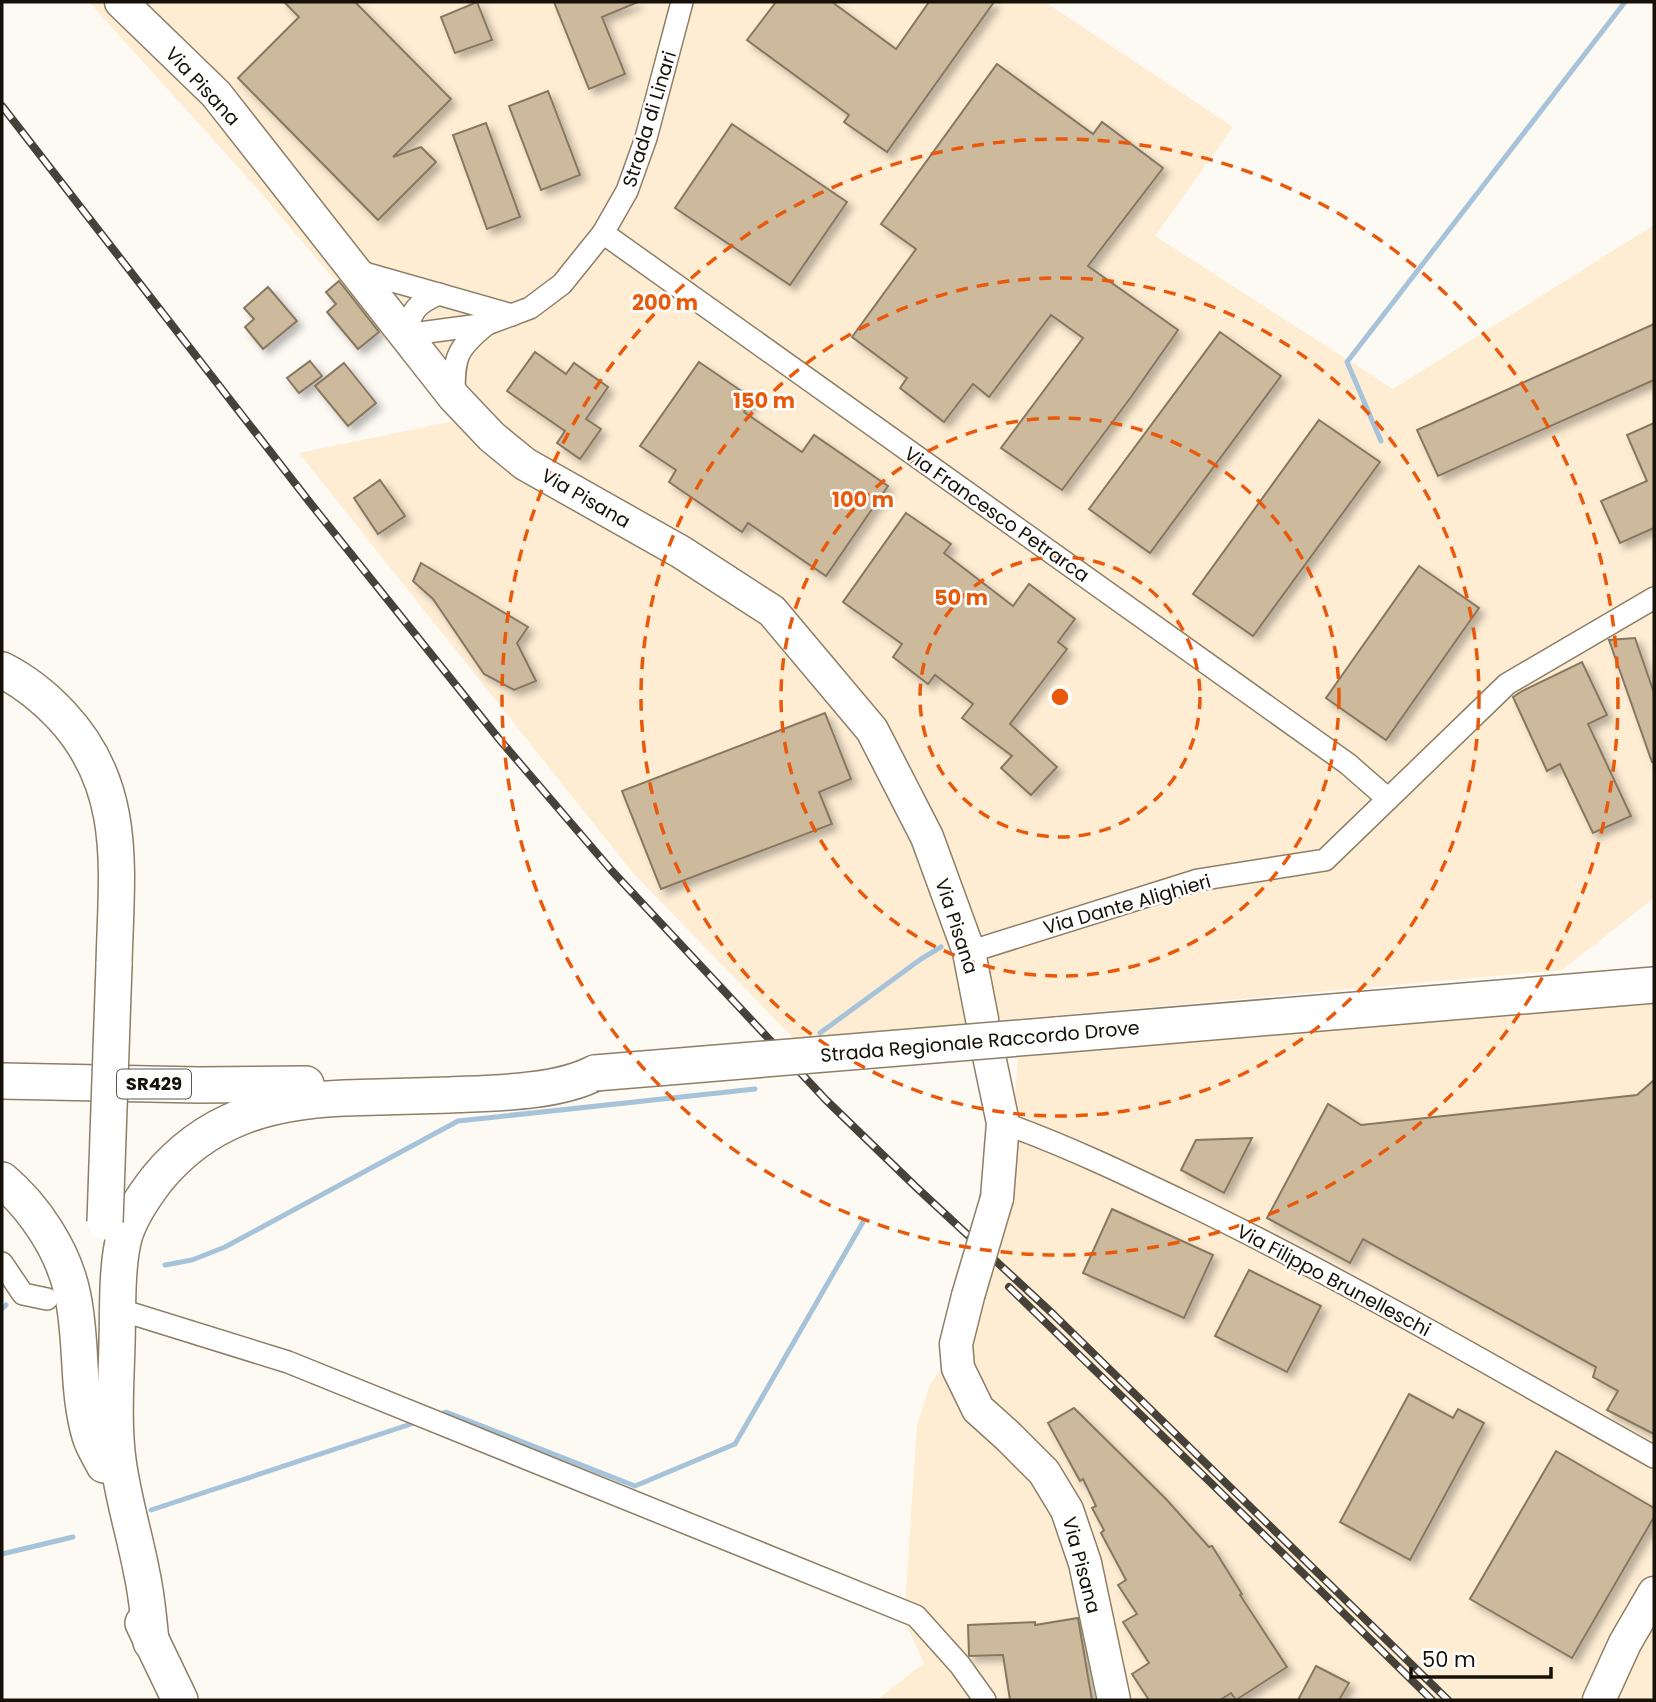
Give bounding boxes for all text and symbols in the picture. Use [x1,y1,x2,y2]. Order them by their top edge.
street label: Via Pisana [159,41,246,132]
street label: Strada di Linari [616,48,683,191]
text: 200 m [632,288,698,317]
text: 150 m [733,386,795,415]
street label: Via Francesco Petrarca [899,440,1095,589]
street label: Via Pisana [536,462,635,535]
text: 100 m [832,485,894,514]
text: 50 m [934,583,988,612]
centre of rings [1048,685,1072,709]
street label: Via Dante Alighieri [1040,868,1214,941]
street label: Via Pisana [928,875,985,977]
street label: Strada Regionale Raccordo Drove [819,1014,1141,1069]
road number: SR429 [117,1070,191,1098]
street label: Via Filippo Brunelleschi [1232,1218,1436,1343]
street label: Via Pisana [1056,1514,1107,1616]
scale bar [1411,1636,1551,1680]
text: 50 m [1422,1645,1476,1674]

